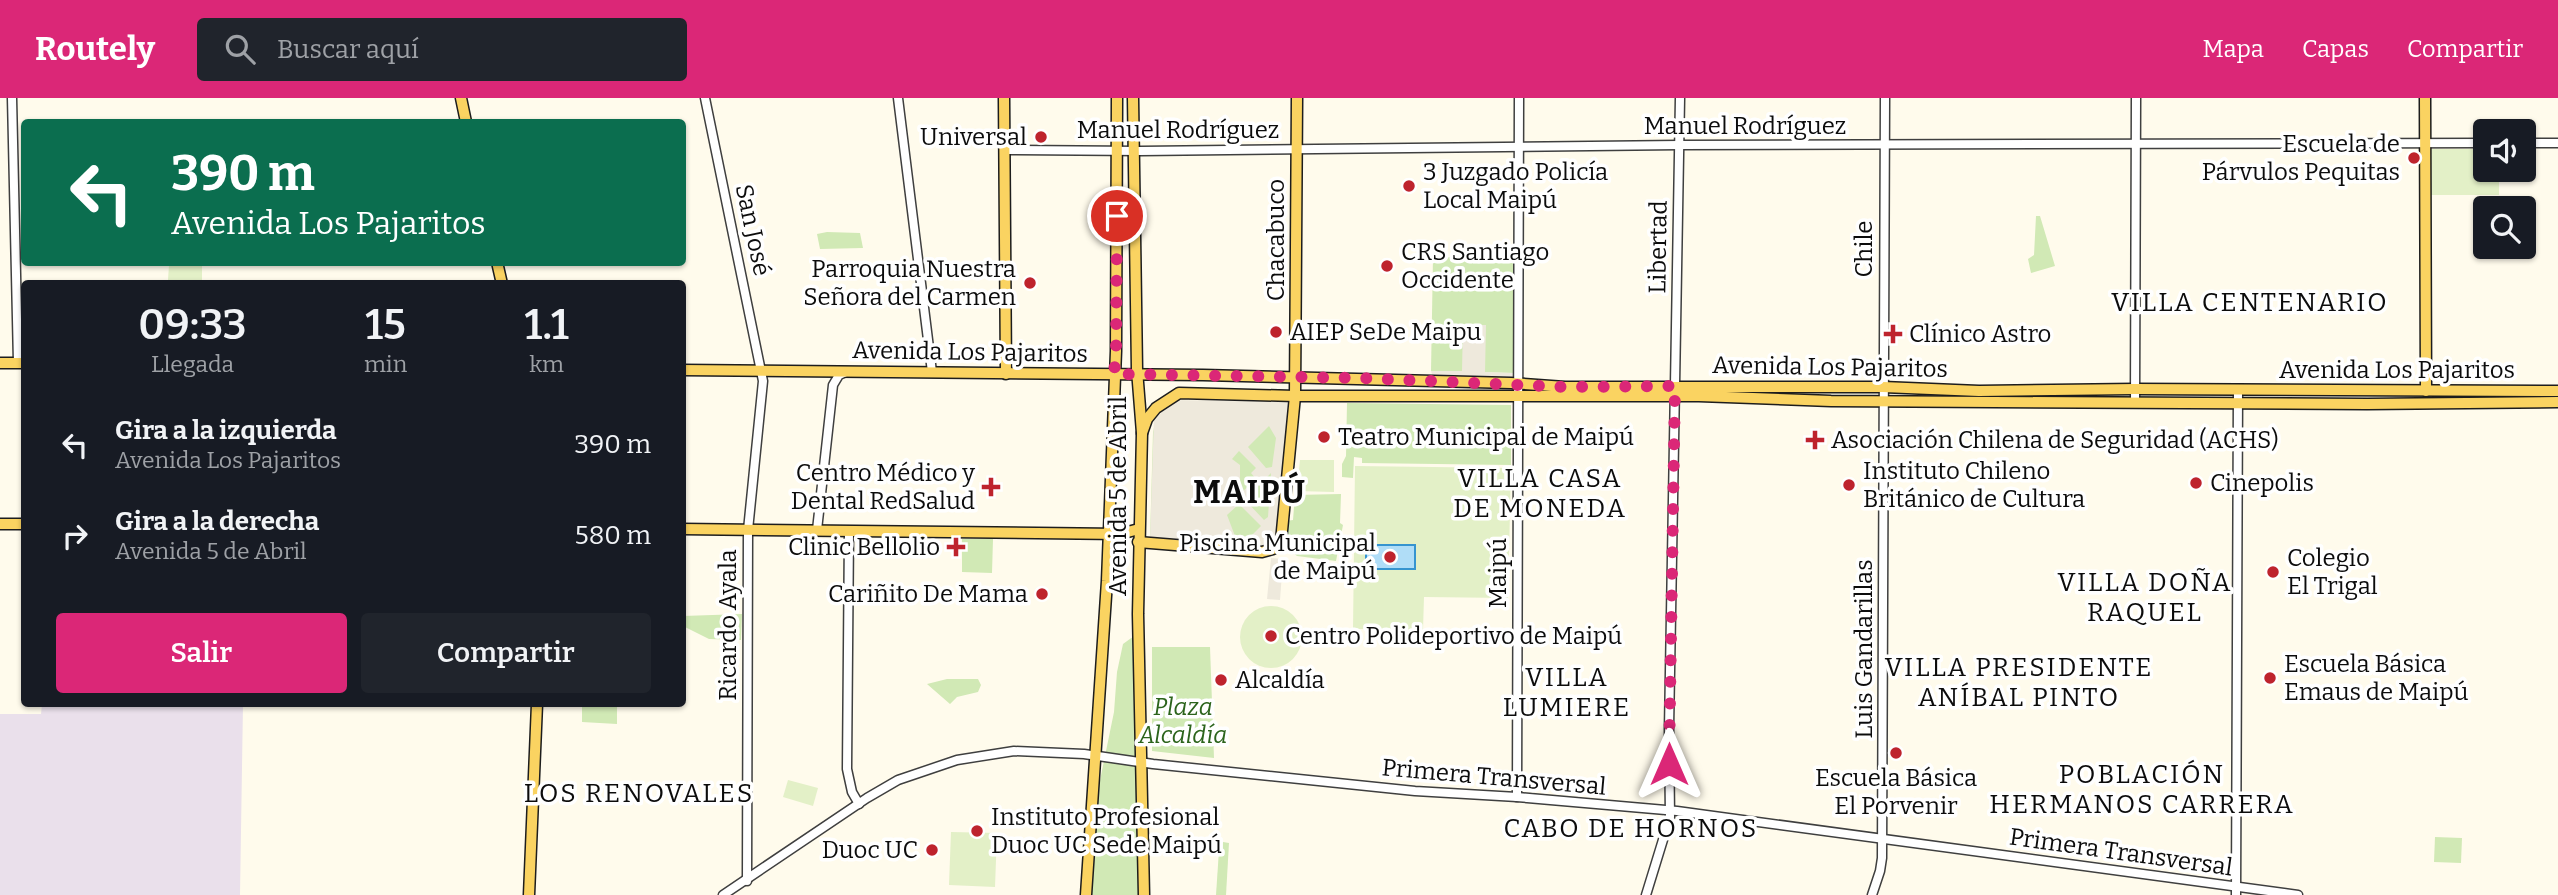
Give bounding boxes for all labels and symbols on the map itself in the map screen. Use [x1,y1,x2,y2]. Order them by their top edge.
street label: Manuel Rodríguez [1644,112,1846,140]
street label: Manuel Rodríguez [1077,116,1279,144]
place label: Universal [920,123,1027,151]
marker: Universal [1033,129,1049,145]
place label: Escuela de Párvulos Pequitas [2202,130,2400,186]
marker: Escuela de Párvulos Pequitas [2406,150,2422,166]
place label: 3 Juzgado Policía Local Maipú [1423,158,1608,214]
marker: 3 Juzgado Policía Local Maipú [1401,178,1417,194]
street label: Chacabuco [1262,179,1290,301]
street label: San José [730,182,776,278]
pin [1087,186,1147,246]
street label: Libertad [1643,200,1673,294]
street label: Chile [1850,221,1878,277]
place label: CRS Santiago Occidente [1401,238,1549,294]
place label: Parroquia Nuestra Señora del Carmen [803,255,1016,311]
marker: CRS Santiago Occidente [1379,258,1395,274]
marker: Parroquia Nuestra Señora del Carmen [1022,275,1038,291]
district label: VILLA CENTENARIO [2111,287,2389,318]
place label: AIEP SeDe Maipu [1290,318,1482,346]
place label: Clínico Astro [1909,320,2051,348]
marker: AIEP SeDe Maipu [1268,324,1284,340]
marker: Clínico Astro [1883,324,1903,344]
street label: Avenida Los Pajaritos [852,336,1088,368]
street label: Avenida Los Pajaritos [1712,351,1948,383]
street label: Avenida Los Pajaritos [2279,356,2515,384]
street label: Avenida 5 de Abril [1104,396,1132,596]
place label: Teatro Municipal de Maipú [1338,423,1634,451]
place label: Asociación Chilena de Seguridad (ACHS) [1831,426,2279,454]
marker: Teatro Municipal de Maipú [1316,429,1332,445]
marker: Asociación Chilena de Seguridad (ACHS) [1805,430,1825,450]
place label: Instituto Chileno Británico de Cultura [1863,457,2085,513]
place label: Centro Médico y Dental RedSalud [791,459,975,515]
district label: VILLA CASA DE MONEDA [1453,463,1627,524]
place label: Cinepolis [2210,469,2314,497]
district label: MAIPÚ [1193,471,1307,511]
marker: Cinepolis [2188,475,2204,491]
marker: Centro Médico y Dental RedSalud [981,477,1001,497]
marker: Instituto Chileno Británico de Cultura [1841,477,1857,493]
place label: Piscina Municipal de Maipú [1179,529,1376,585]
place label: Clinic Bellolio [788,533,940,561]
marker: Clinic Bellolio [946,537,966,557]
street label: Maipú [1484,538,1512,608]
place label: Colegio El Trigal [2287,544,2378,600]
street label: Ricardo Ayala [714,549,742,701]
marker: Piscina Municipal de Maipú [1382,549,1398,565]
street label: Luis Gandarillas [1850,559,1878,739]
marker: Colegio El Trigal [2265,564,2281,580]
district label: VILLA DOÑA RAQUEL [2058,567,2232,628]
place label: Cariñito De Mama [828,580,1028,608]
marker: Cariñito De Mama [1034,586,1050,602]
place label: Centro Polideportivo de Maipú [1285,622,1622,650]
marker: Centro Polideportivo de Maipú [1263,628,1279,644]
place label: Escuela Básica Emaus de Maipú [2284,650,2469,706]
district label: VILLA PRESIDENTE ANÍBAL PINTO [1885,652,2153,713]
district label: VILLA LUMIERE [1503,662,1631,723]
place label: Alcaldía [1235,666,1325,694]
marker: Escuela Básica Emaus de Maipú [2262,670,2278,686]
marker: Alcaldía [1213,672,1229,688]
park label: Plaza Alcaldía [1138,693,1227,749]
position arrow [1632,727,1706,801]
marker: Escuela Básica El Porvenir [1888,745,1904,761]
street label: Primera Transversal [1381,753,1607,801]
district label: POBLACIÓN HERMANOS CARRERA [1989,759,2295,820]
place label: Escuela Básica El Porvenir [1815,764,1977,820]
district label: LOS RENOVALES [524,778,754,809]
place label: Instituto Profesional Duoc UC Sede Maipú [991,803,1222,859]
district label: CABO DE HORNOS [1504,813,1758,844]
street label: Primera Transversal [2008,822,2235,882]
marker: Instituto Profesional Duoc UC Sede Maipú [969,823,985,839]
place label: Duoc UC [822,836,918,864]
marker: Duoc UC [924,842,940,858]

